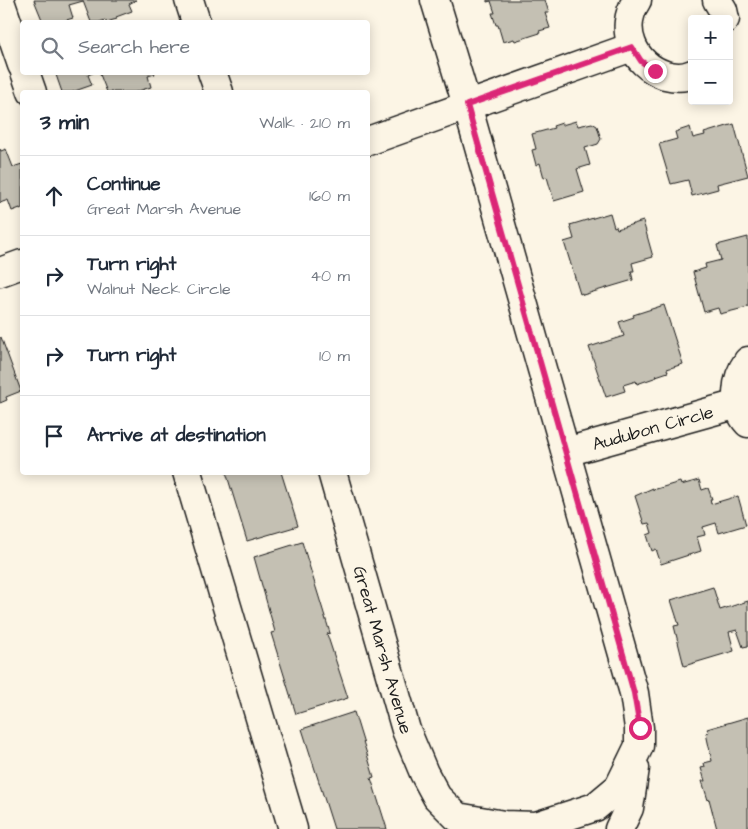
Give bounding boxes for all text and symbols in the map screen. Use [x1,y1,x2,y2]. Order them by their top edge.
map controls [688,15,733,105]
button: + [688,15,733,60]
search box [20,20,370,75]
icon: search [38,34,66,62]
text: Search here [78,34,190,61]
route end [644,60,667,83]
button: − [688,60,733,105]
text: 3 min [40,108,89,137]
text: Walk · 210 m [259,112,350,134]
text: Continue [87,171,161,198]
icon: ahead [40,182,68,210]
text: 160 m [309,185,350,207]
text: Great Marsh Avenue [87,198,241,220]
text: Turn right [87,251,176,278]
icon: right [40,262,68,290]
text: 40 m [310,265,350,287]
text: Walnut Neck Circle [87,278,231,300]
icon: right [40,342,68,370]
text: Turn right [87,342,176,369]
text: 10 m [319,345,350,367]
street label: Audubon Circle [589,399,716,457]
icon: arrive [40,422,68,450]
text: Arrive at destination [87,422,266,449]
street label: Great Marsh Avenue [347,563,419,737]
route start [629,717,652,740]

